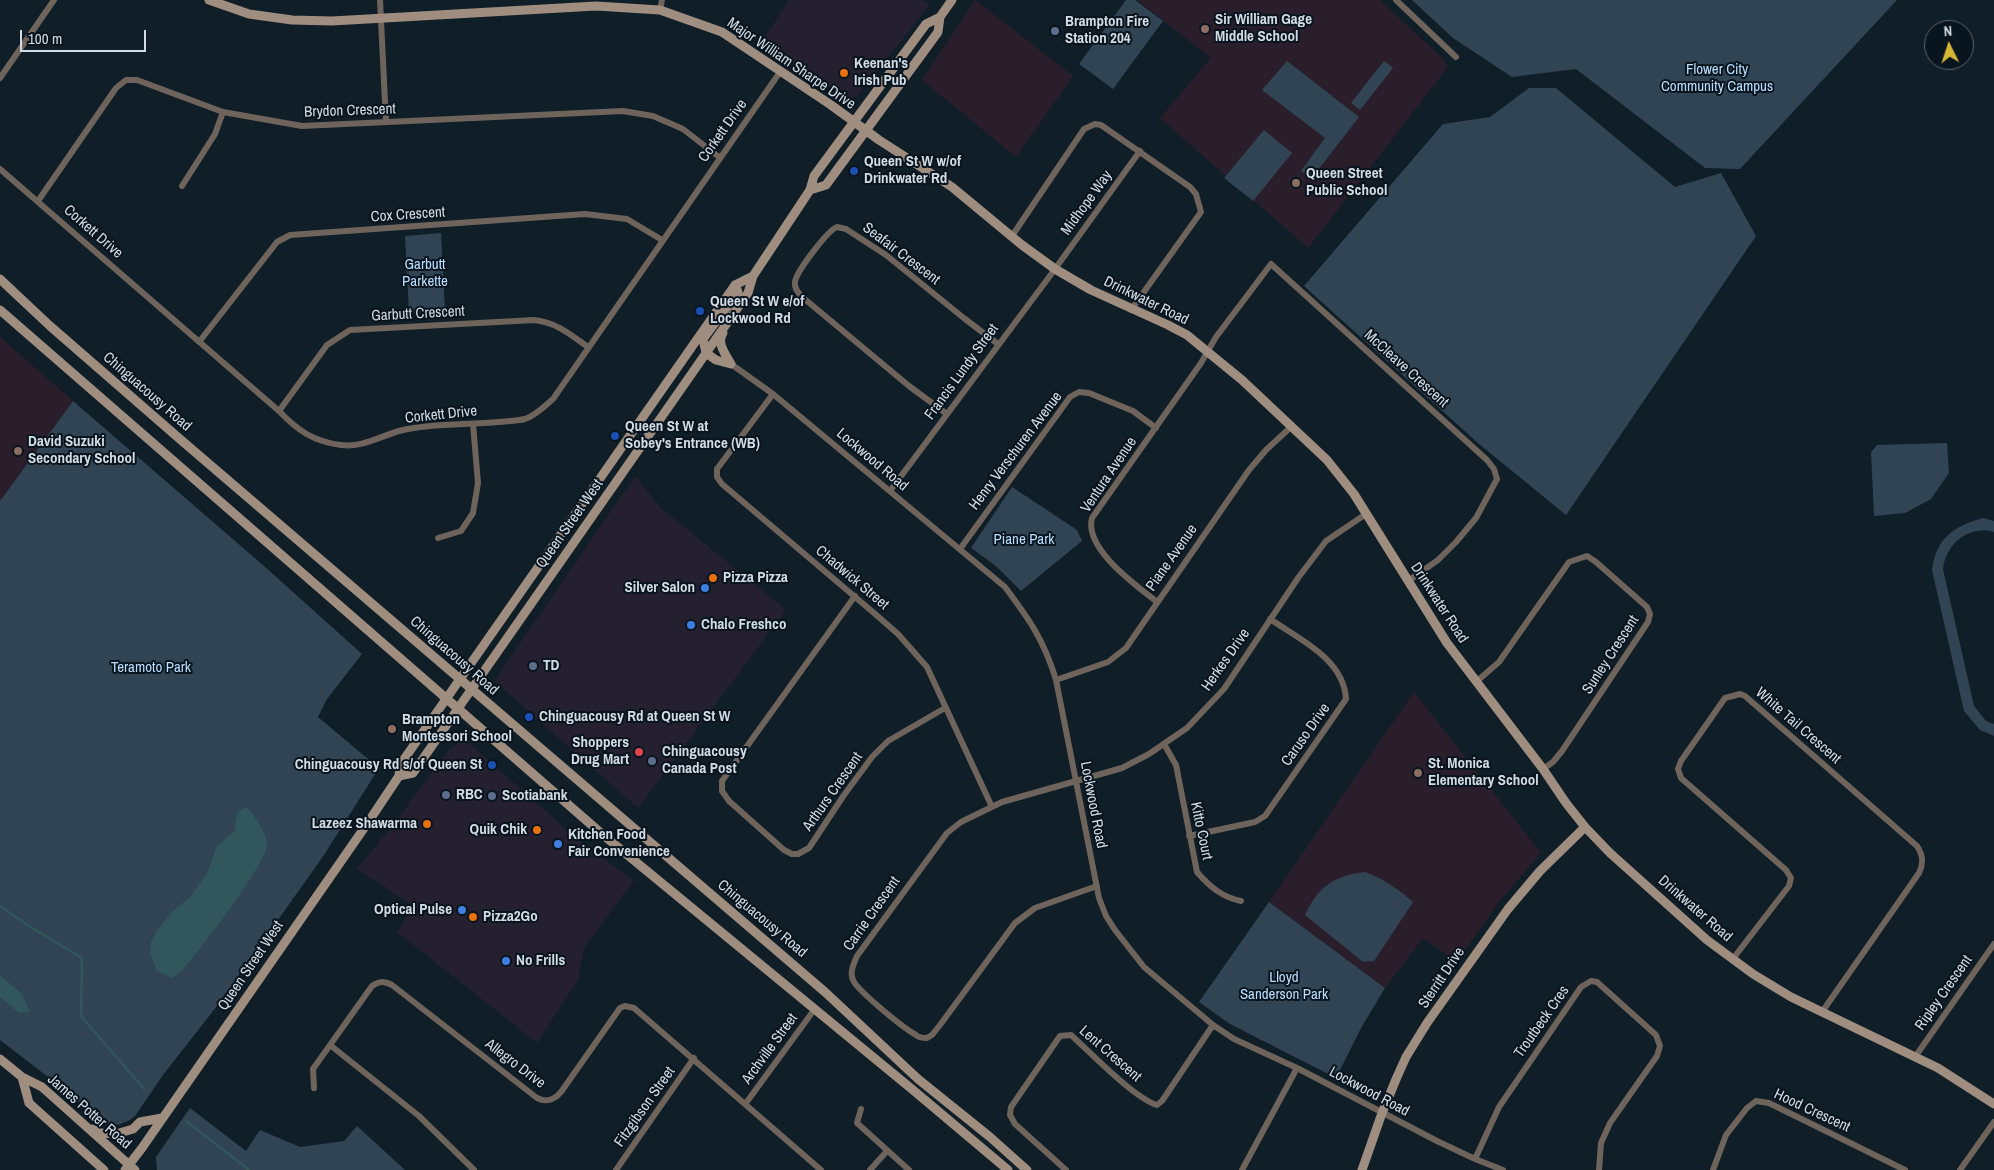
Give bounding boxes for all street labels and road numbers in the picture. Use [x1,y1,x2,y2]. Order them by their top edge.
street label: Major William Sharpe Drive [723,14,859,114]
street label: Corkett Drive [695,96,751,166]
street label: Brydon Crescent [304,100,396,122]
street label: Midhope Way [1058,167,1116,239]
street label: Corkett Drive [60,201,126,263]
street label: Cox Crescent [370,203,446,227]
street label: Seafair Crescent [859,219,943,289]
street label: Drinkwater Road [1101,273,1191,329]
street label: Garbutt Crescent [371,303,465,325]
street label: Francis Lundy Street [921,321,1003,423]
street label: McCleave Crescent [1360,326,1452,412]
street label: Chinguacousy Road [99,349,195,435]
street label: Henry Verschuren Avenue [966,388,1066,514]
street label: Corkett Drive [404,402,478,428]
street label: Lockwood Road [832,425,912,495]
street label: Ventura Avenue [1077,434,1141,516]
street label: Queen Street West [533,476,607,572]
street label: Piane Avenue [1143,521,1201,595]
street label: Chadwick Street [812,542,892,614]
street label: Drinkwater Road [1406,559,1472,647]
street label: Sunley Crescent [1579,612,1643,698]
street label: Chinguacousy Road [406,613,502,699]
street label: Herkes Drive [1198,625,1254,695]
street label: White Tail Crescent [1752,684,1844,768]
street label: Caruso Drive [1278,700,1334,770]
street label: Arthurs Crescent [799,749,867,835]
street label: Lockwood Road [1076,760,1110,850]
street label: Kitto Court [1186,800,1216,862]
street label: Drinkwater Road [1654,872,1736,946]
street label: Carrie Crescent [840,873,904,955]
street label: Chinguacousy Road [714,876,810,962]
street label: Queen Street West [214,918,288,1014]
street label: Sterritt Drive [1415,944,1469,1012]
street label: Ripley Crescent [1912,952,1976,1034]
street label: Troutbeck Cres [1511,983,1573,1061]
street label: Archville Street [738,1010,802,1088]
street label: Lent Crescent [1075,1022,1145,1086]
street label: Allegro Drive [481,1035,549,1093]
street label: Fitzgibson Street [611,1063,679,1151]
street label: Lockwood Road [1326,1063,1412,1121]
street label: James Potter Road [43,1071,135,1153]
street label: Hood Crescent [1771,1086,1853,1136]

